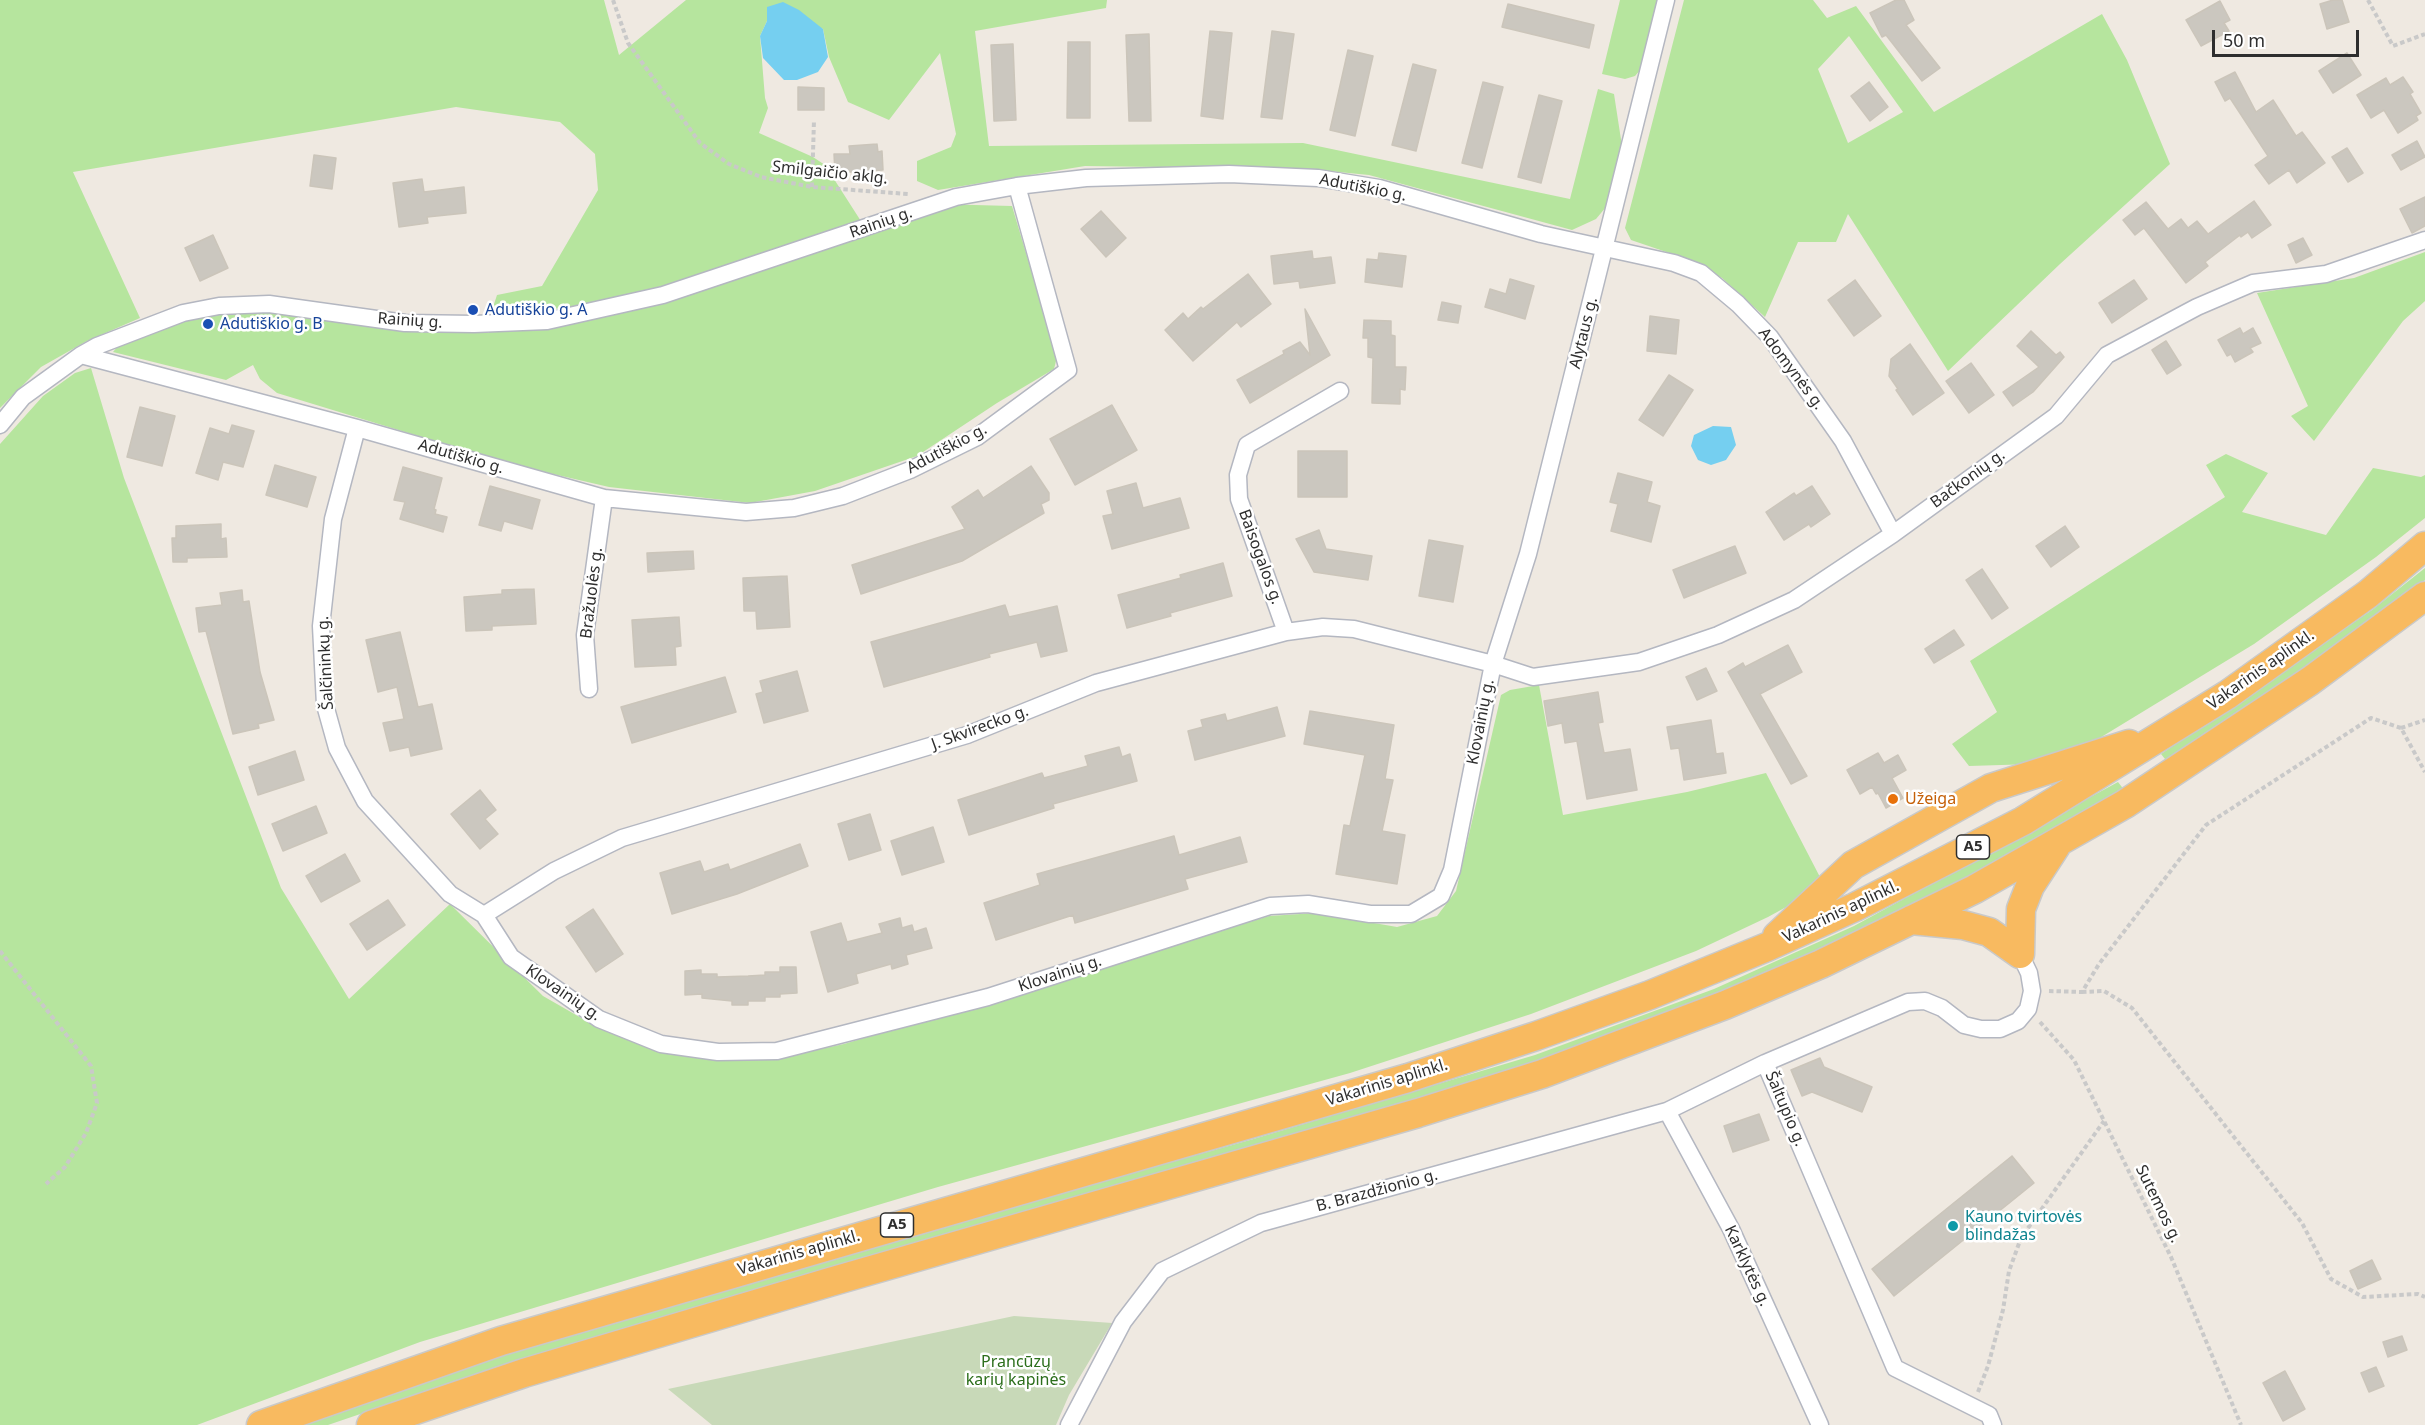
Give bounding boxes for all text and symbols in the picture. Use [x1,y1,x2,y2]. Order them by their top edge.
scale bar [2215,18,2362,56]
text: 50 m [2223,28,2265,52]
street label: Smilgaičio aklg. [771,157,889,189]
street label: Adutiškio g. [1318,170,1408,206]
street label: Rainių g. [847,203,915,243]
street label: Alytaus g. [1566,295,1602,371]
place label: Adutiškio g. A [485,300,588,320]
marker: Adutiškio g. A [466,303,480,317]
street label: Rainių g. [377,309,443,333]
place label: Adutiškio g. B [220,314,323,334]
marker: Adutiškio g. B [201,317,215,331]
street label: Adomynės g. [1754,324,1828,414]
street label: Adutiškio g. [904,420,990,478]
street label: Adutiškio g. [416,436,506,478]
street label: Bačkonių g. [1927,446,2009,512]
street label: Baisogalos g. [1234,507,1286,607]
street label: Bražuolės g. [577,546,607,640]
street label: Šalčininkų g. [314,615,338,711]
street label: Vakarinis aplinkl. [2204,626,2318,714]
street label: Klovainių g. [1463,678,1499,766]
street label: J. Skvirecko g. [929,702,1031,754]
place label: Užeiga [1905,789,1956,809]
marker: Užeiga [1886,792,1900,806]
road number: A5 [1956,835,1990,859]
street label: Vakarinis aplinkl. [1780,877,1902,947]
street label: Klovainių g. [1016,951,1104,997]
street label: Klovainių g. [522,961,604,1025]
street label: Vakarinis aplinkl. [1324,1055,1450,1111]
street label: Šaltupio g. [1761,1069,1809,1149]
street label: Sutemos g. [2131,1162,2185,1246]
street label: B. Brazdžionio g. [1314,1166,1440,1216]
place label: Kauno tvirtovės blindažas [1965,1207,2082,1245]
road number: A5 [880,1213,914,1237]
marker: Kauno tvirtovės blindažas [1946,1219,1960,1233]
street label: Karklytės g. [1720,1222,1774,1310]
street label: Vakarinis aplinkl. [736,1226,862,1280]
park label: Prancūzų karių kapinės [966,1352,1066,1390]

